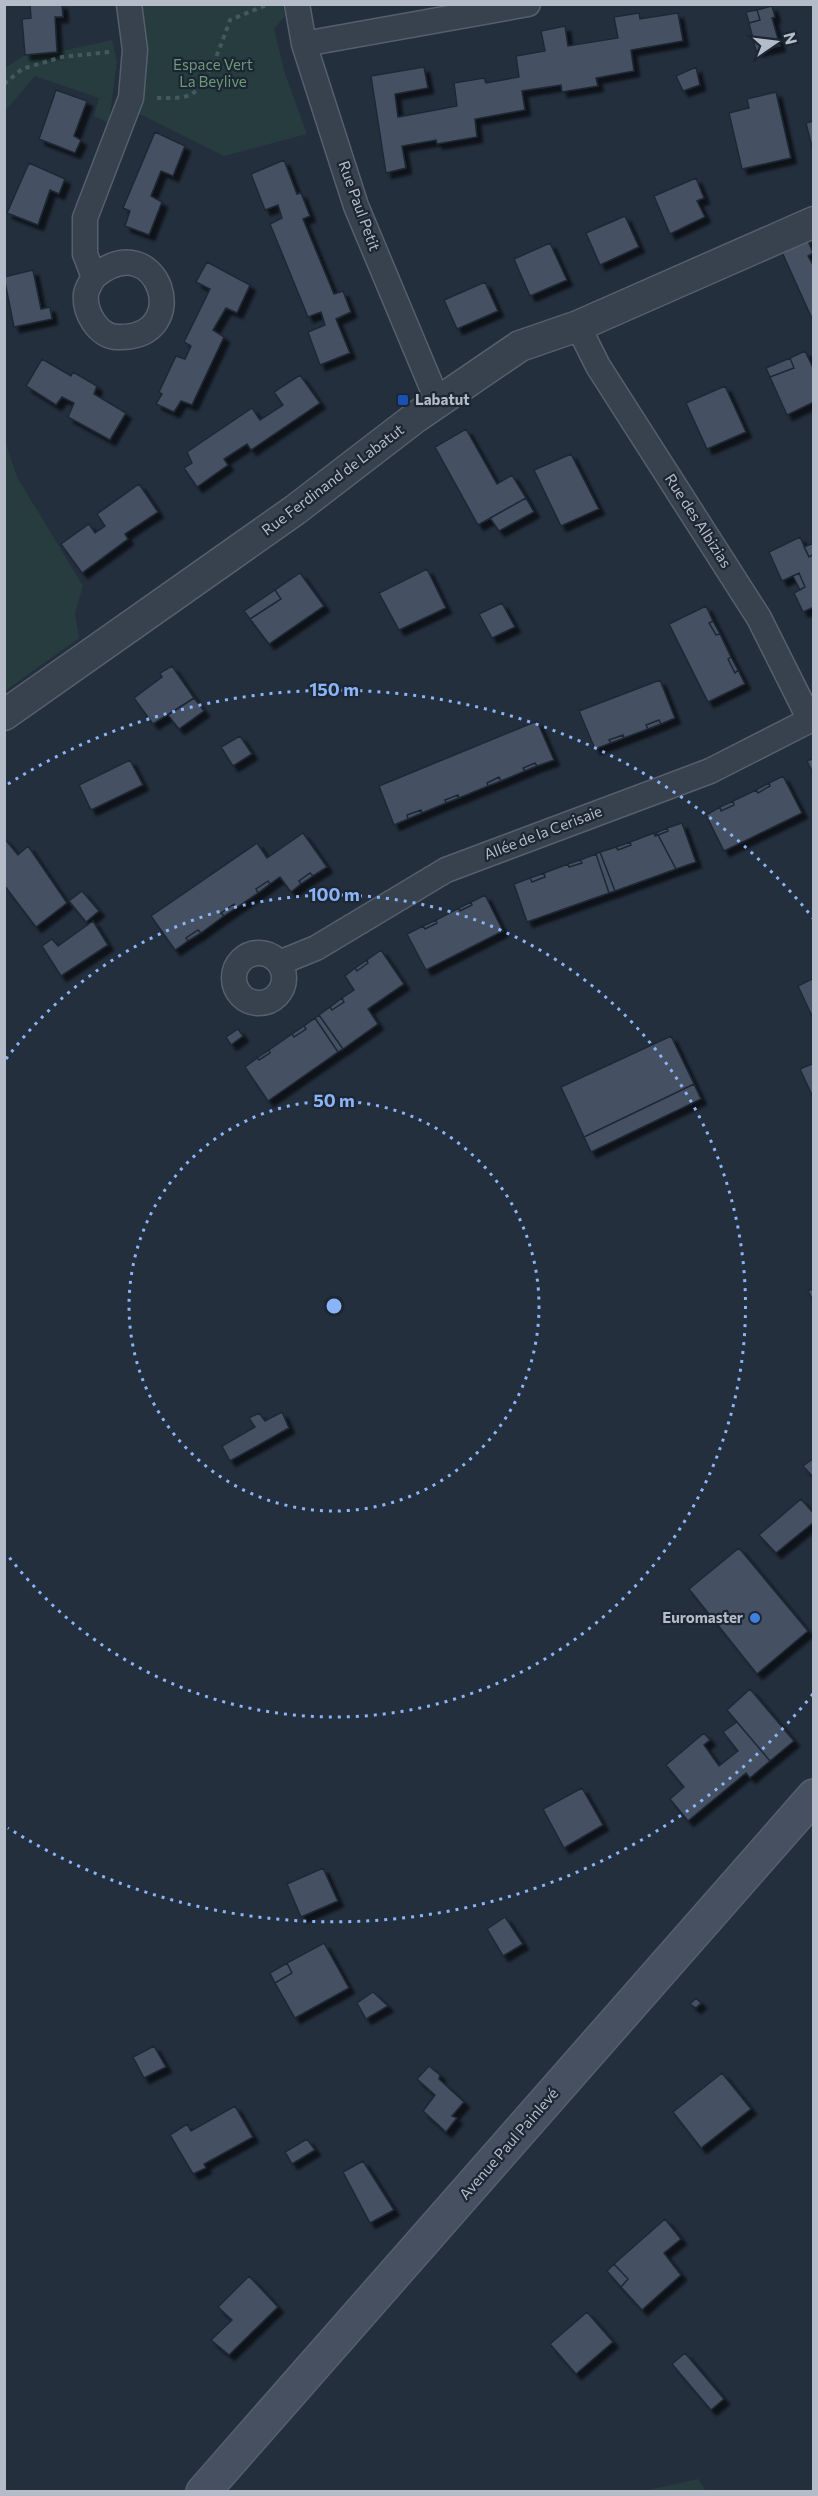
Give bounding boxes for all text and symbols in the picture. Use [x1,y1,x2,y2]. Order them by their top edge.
north arrow [746,12,806,72]
text: N [780,30,802,46]
park label: Espace Vert La Beylive [173,55,253,90]
street label: Rue Paul Petit [335,158,385,253]
place label: Labatut [415,390,470,408]
marker: Labatut [396,393,410,407]
street label: Rue Ferdinand de Labatut [258,420,407,539]
street label: Rue des Albizias [662,470,736,571]
text: 150 m [309,678,359,700]
street label: Allée de la Cerisaie [481,801,604,863]
text: 100 m [308,883,360,905]
text: 50 m [313,1089,355,1111]
centre of rings [324,1296,344,1316]
place label: Euromaster [662,1608,743,1626]
marker: Euromaster [748,1611,762,1625]
street label: Avenue Paul Painlevé [455,2084,562,2203]

